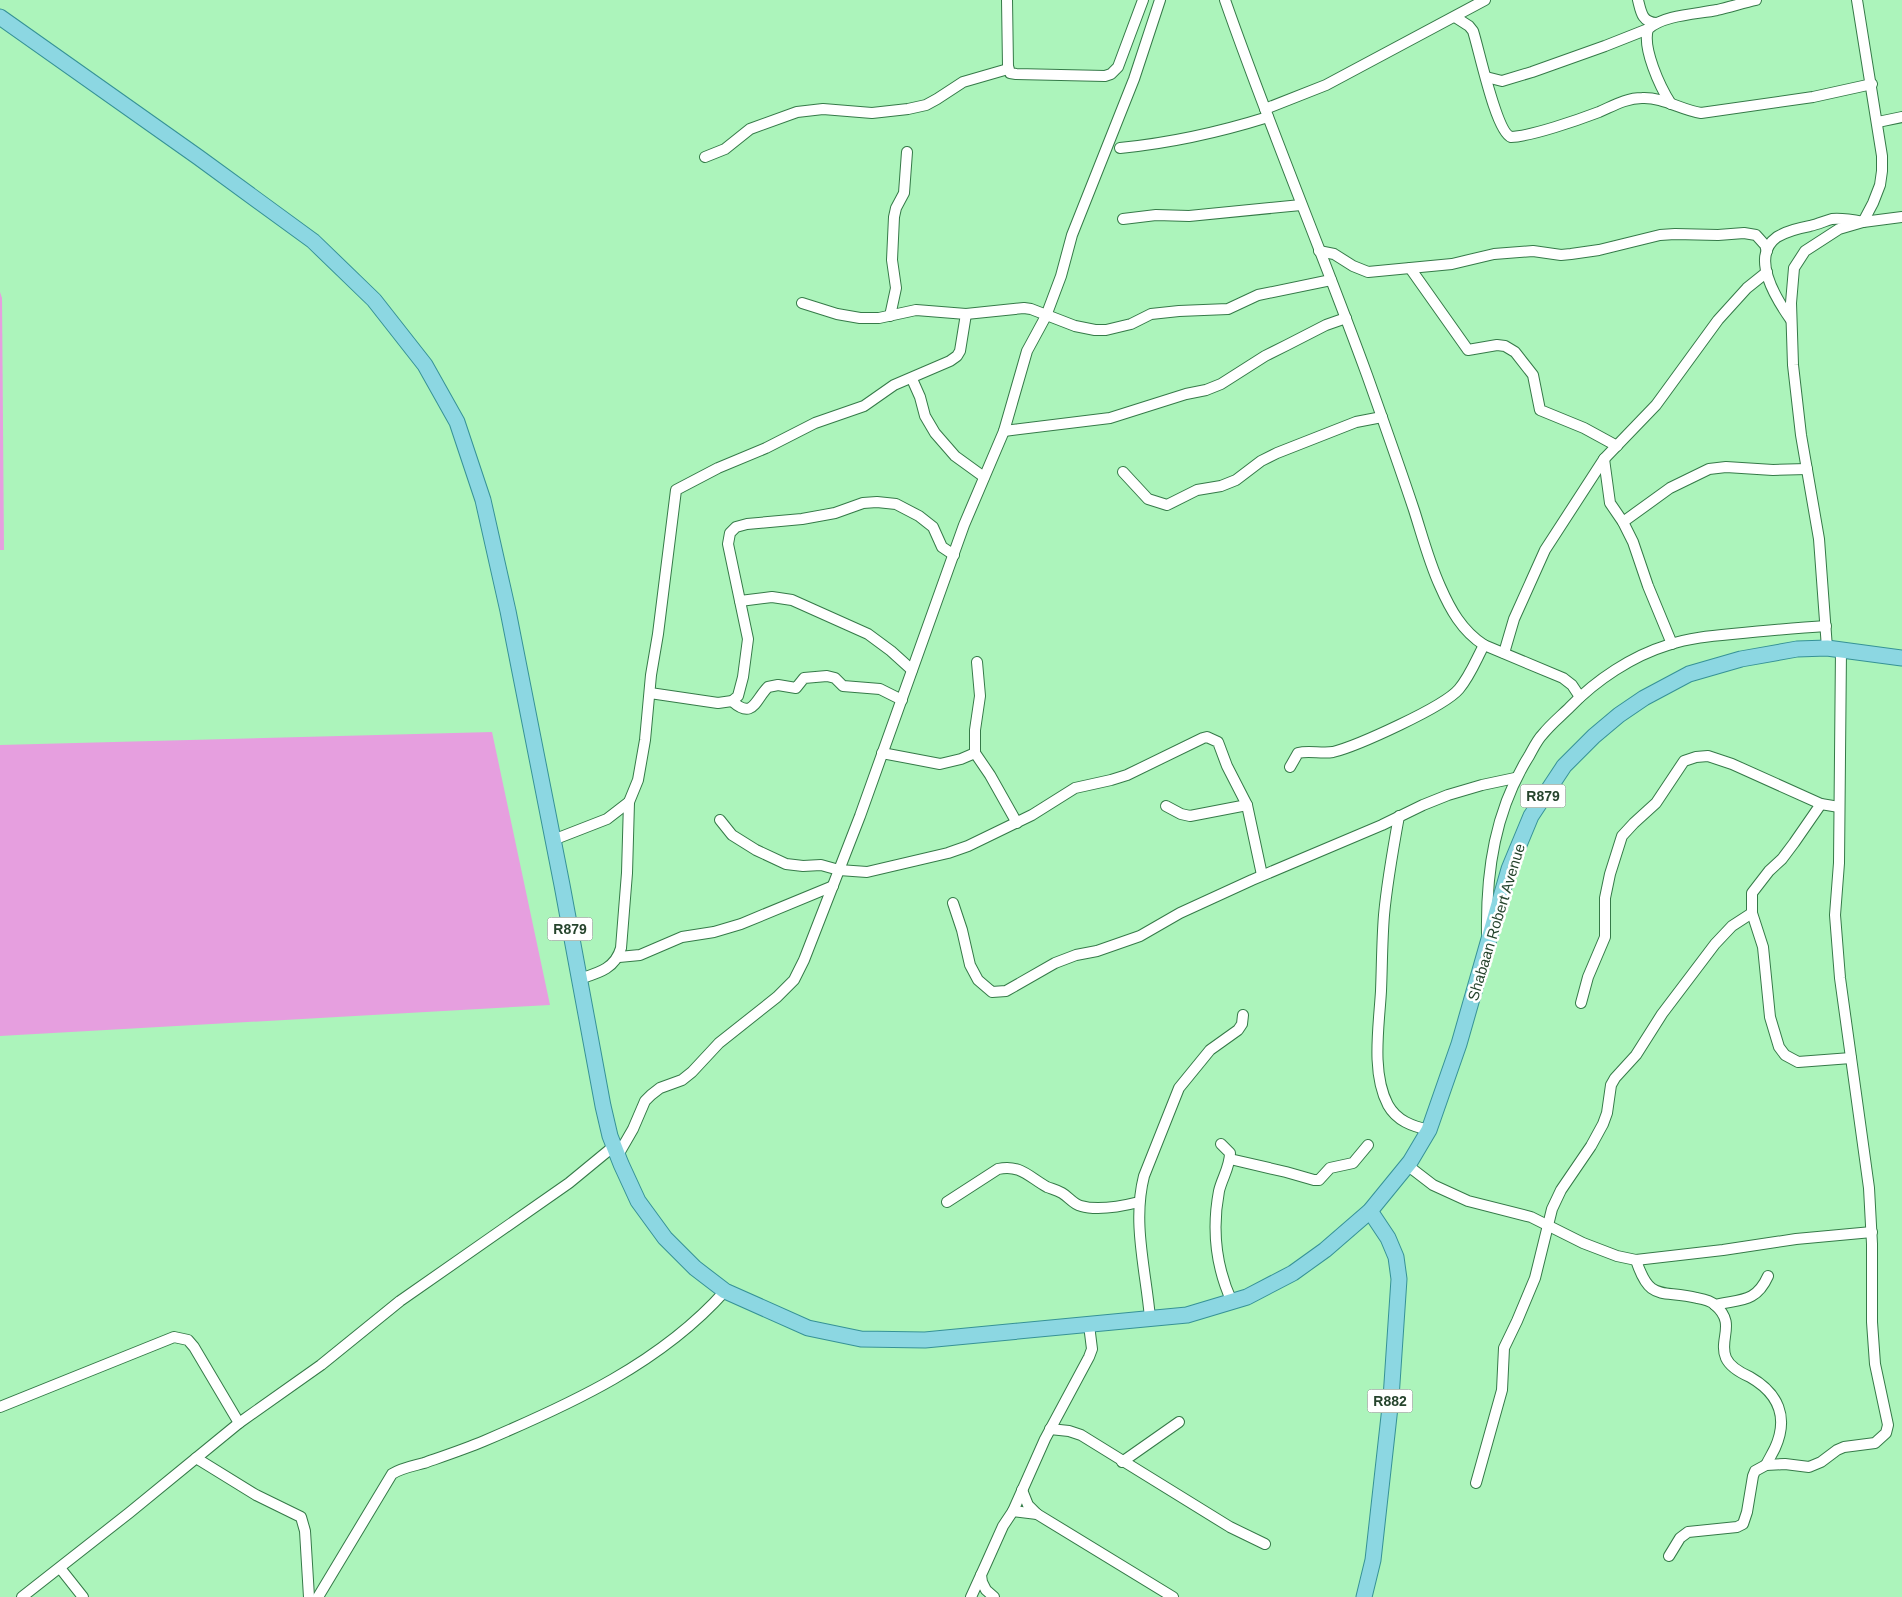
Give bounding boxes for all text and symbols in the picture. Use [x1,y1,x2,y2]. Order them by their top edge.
road number: R879 [1520,784,1566,808]
street label: Shabaan Robert Avenue [1464,841,1528,1003]
road number: R879 [548,918,592,941]
road number: R882 [1368,1390,1412,1412]

